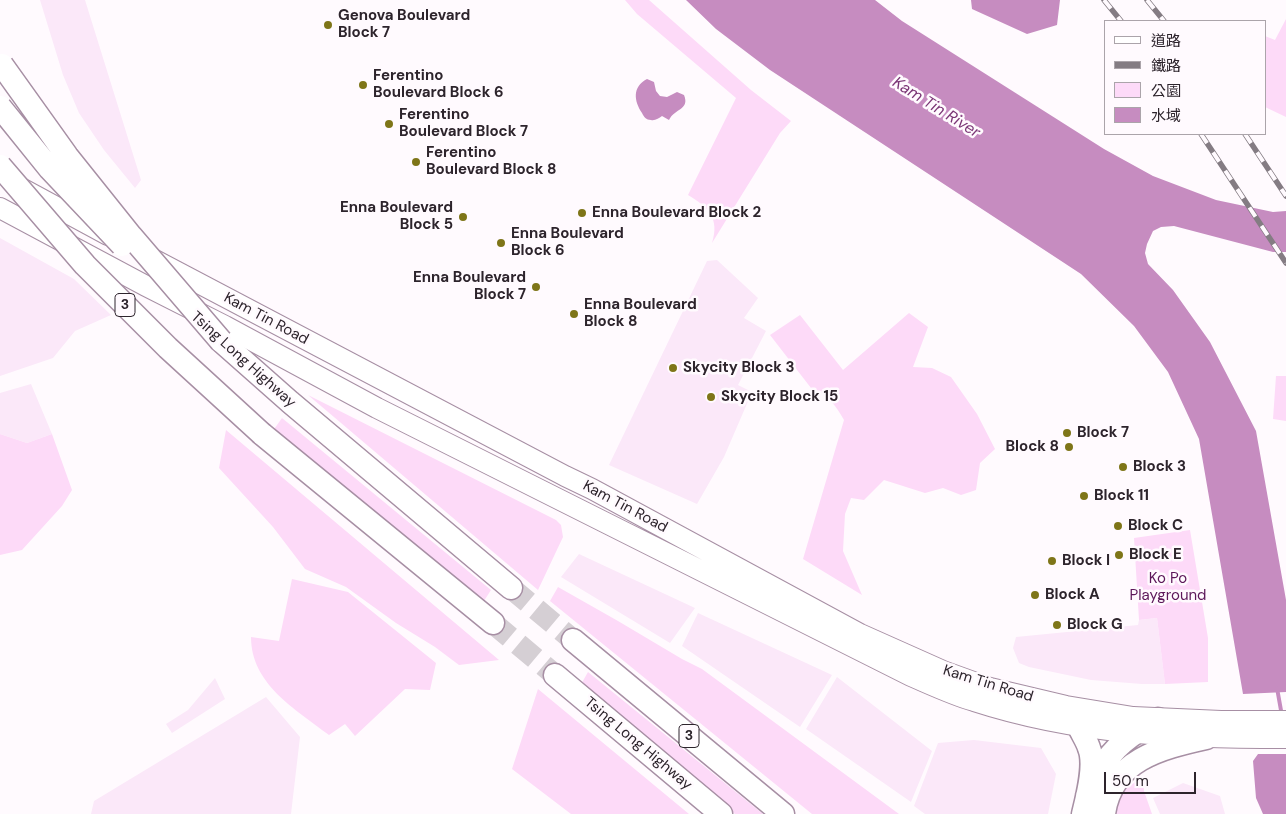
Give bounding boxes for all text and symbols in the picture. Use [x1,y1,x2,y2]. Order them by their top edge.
place label: Genova Boulevard Block 7 [338,7,470,42]
marker: Genova Boulevard Block 7 [322,19,334,31]
legend [1104,20,1266,135]
text: 道路 [1151,31,1181,51]
text: 鐵路 [1151,56,1181,76]
place label: Ferentino Boulevard Block 6 [373,67,503,102]
water label: Kam Tin River [889,73,983,143]
marker: Ferentino Boulevard Block 6 [357,79,369,91]
text: 公園 [1151,81,1181,101]
place label: Ferentino Boulevard Block 7 [399,106,528,141]
text: 水域 [1151,106,1181,126]
marker: Ferentino Boulevard Block 7 [383,118,395,130]
place label: Ferentino Boulevard Block 8 [426,144,556,179]
marker: Ferentino Boulevard Block 8 [410,156,422,168]
place label: Enna Boulevard Block 5 [340,199,453,234]
place label: Enna Boulevard Block 2 [592,204,761,222]
marker: Enna Boulevard Block 2 [576,207,588,219]
marker: Enna Boulevard Block 5 [457,211,469,223]
place label: Enna Boulevard Block 6 [511,225,624,260]
marker: Enna Boulevard Block 6 [495,237,507,249]
place label: Enna Boulevard Block 7 [413,269,526,304]
marker: Enna Boulevard Block 7 [530,281,542,293]
street label: Kam Tin Road [221,289,311,349]
road number: 3 [115,294,135,316]
place label: Enna Boulevard Block 8 [584,296,697,331]
street label: Tsing Long Highway [187,308,299,412]
marker: Enna Boulevard Block 8 [568,308,580,320]
place label: Skycity Block 3 [683,359,795,377]
marker: Skycity Block 3 [667,362,679,374]
place label: Skycity Block 15 [721,388,838,406]
marker: Skycity Block 15 [705,391,717,403]
place label: Block 7 [1077,424,1129,442]
marker: Block 7 [1061,427,1073,439]
place label: Block 8 [1005,438,1059,456]
marker: Block 8 [1063,441,1075,453]
place label: Block 3 [1133,458,1186,476]
marker: Block 3 [1117,461,1129,473]
street label: Kam Tin Road [580,477,670,537]
place label: Block 11 [1094,487,1149,505]
marker: Block 11 [1078,490,1090,502]
place label: Block C [1128,517,1183,535]
marker: Block C [1112,520,1124,532]
place label: Block E [1129,546,1182,564]
marker: Block E [1113,549,1125,561]
place label: Block I [1062,552,1110,570]
marker: Block I [1046,555,1058,567]
park label: Ko Po Playground [1130,570,1206,605]
place label: Block A [1045,586,1100,604]
marker: Block A [1029,589,1041,601]
place label: Block G [1067,616,1123,634]
marker: Block G [1051,619,1063,631]
street label: Kam Tin Road [941,662,1035,706]
street label: Tsing Long Highway [580,694,696,794]
road number: 3 [679,724,699,748]
scale bar [1106,762,1198,794]
text: 50 m [1112,771,1149,791]

